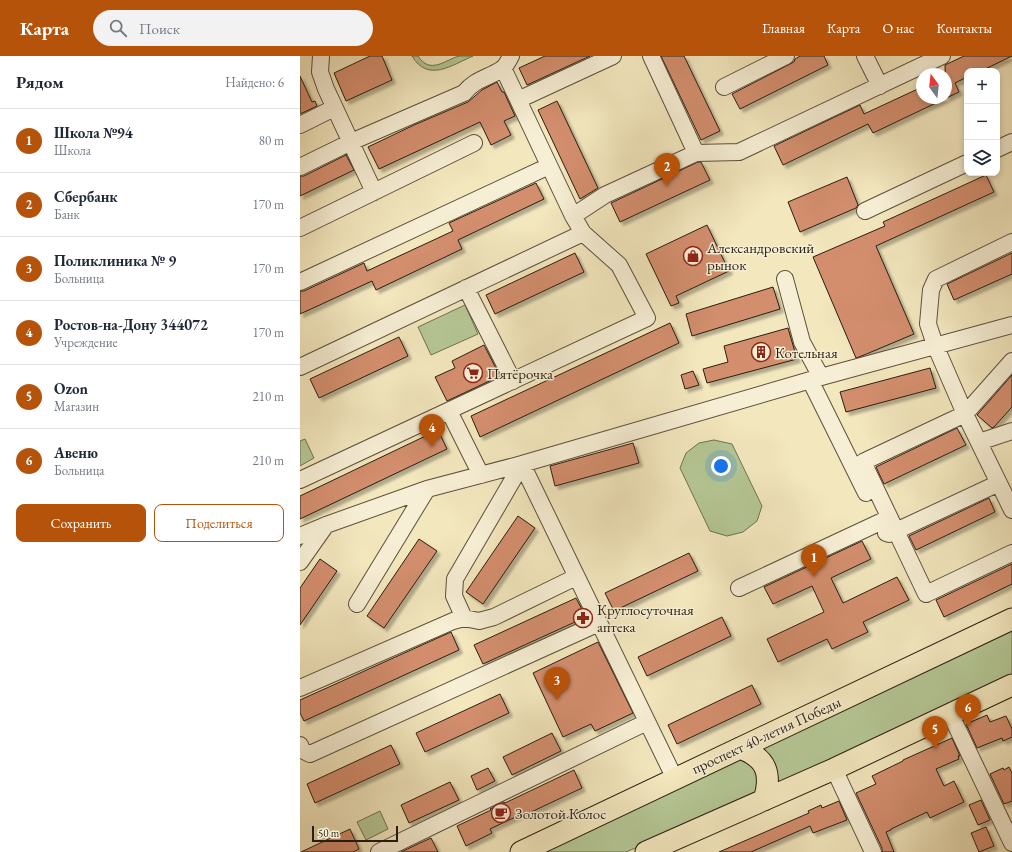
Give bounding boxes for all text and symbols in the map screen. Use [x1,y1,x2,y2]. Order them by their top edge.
search box [93,10,373,46]
text: Карта [20,16,69,41]
icon: search [107,17,129,39]
text: Поиск [139,19,180,38]
text: Главная [762,19,805,37]
text: Карта [827,19,860,37]
text: О нас [882,19,914,37]
text: Контакты [936,19,992,37]
north arrow [916,68,952,104]
map controls [964,68,1000,176]
button: + [964,68,1000,104]
text: Рядом [16,71,64,93]
text: Найдено: 6 [225,74,284,91]
button: − [964,104,1000,140]
text: Школа №94 [54,123,133,142]
text: 1 [26,132,32,149]
text: 80 m [259,132,284,149]
button: layers [964,140,1000,176]
text: Школа [54,142,91,159]
pin: 2 [654,153,680,186]
text: Сбербанк [54,187,118,206]
text: 2 [26,196,32,213]
text: 170 m [253,196,284,213]
text: Банк [54,206,80,223]
place label: Александровский рынок [706,238,814,274]
shop icon: Александровский рынок [682,245,704,267]
text: Поликлиника № 9 [54,251,176,270]
text: 3 [26,260,32,277]
text: 170 m [253,260,284,277]
text: Больница [54,270,105,287]
text: Ростов-на-Дону 344072 [54,315,208,334]
text: 4 [26,324,32,341]
text: 170 m [253,324,284,341]
text: Учреждение [54,334,118,351]
building icon: Котельная [750,341,772,363]
place label: Котельная [775,343,838,362]
supermarket icon: Пятёрочка [462,362,484,384]
place label: Пятёрочка [487,364,553,383]
text: Ozon [54,379,88,398]
text: 5 [26,388,32,405]
text: 210 m [253,388,284,405]
text: Магазин [54,398,99,415]
pin: 4 [419,414,445,447]
text: Авеню [54,443,98,462]
text: 6 [26,452,32,469]
text: 210 m [253,452,284,469]
your location [711,456,731,476]
text: Больница [54,462,105,479]
button: Сохранить [16,504,146,542]
button: Поделиться [154,504,284,542]
pin: 1 [801,544,827,577]
place label: Круглосуточная аптека [597,600,694,636]
pharmacy icon: Круглосуточная аптека [572,607,594,629]
pin: 3 [544,667,570,700]
street label: проспект 40-летия Победы [688,692,844,778]
pin: 6 [955,694,981,727]
pin: 5 [922,716,948,749]
cafe icon: Золотой Колос [490,802,512,824]
place label: Золотой Колос [515,804,606,823]
scale bar [312,824,398,843]
text: 50 m [318,826,339,840]

